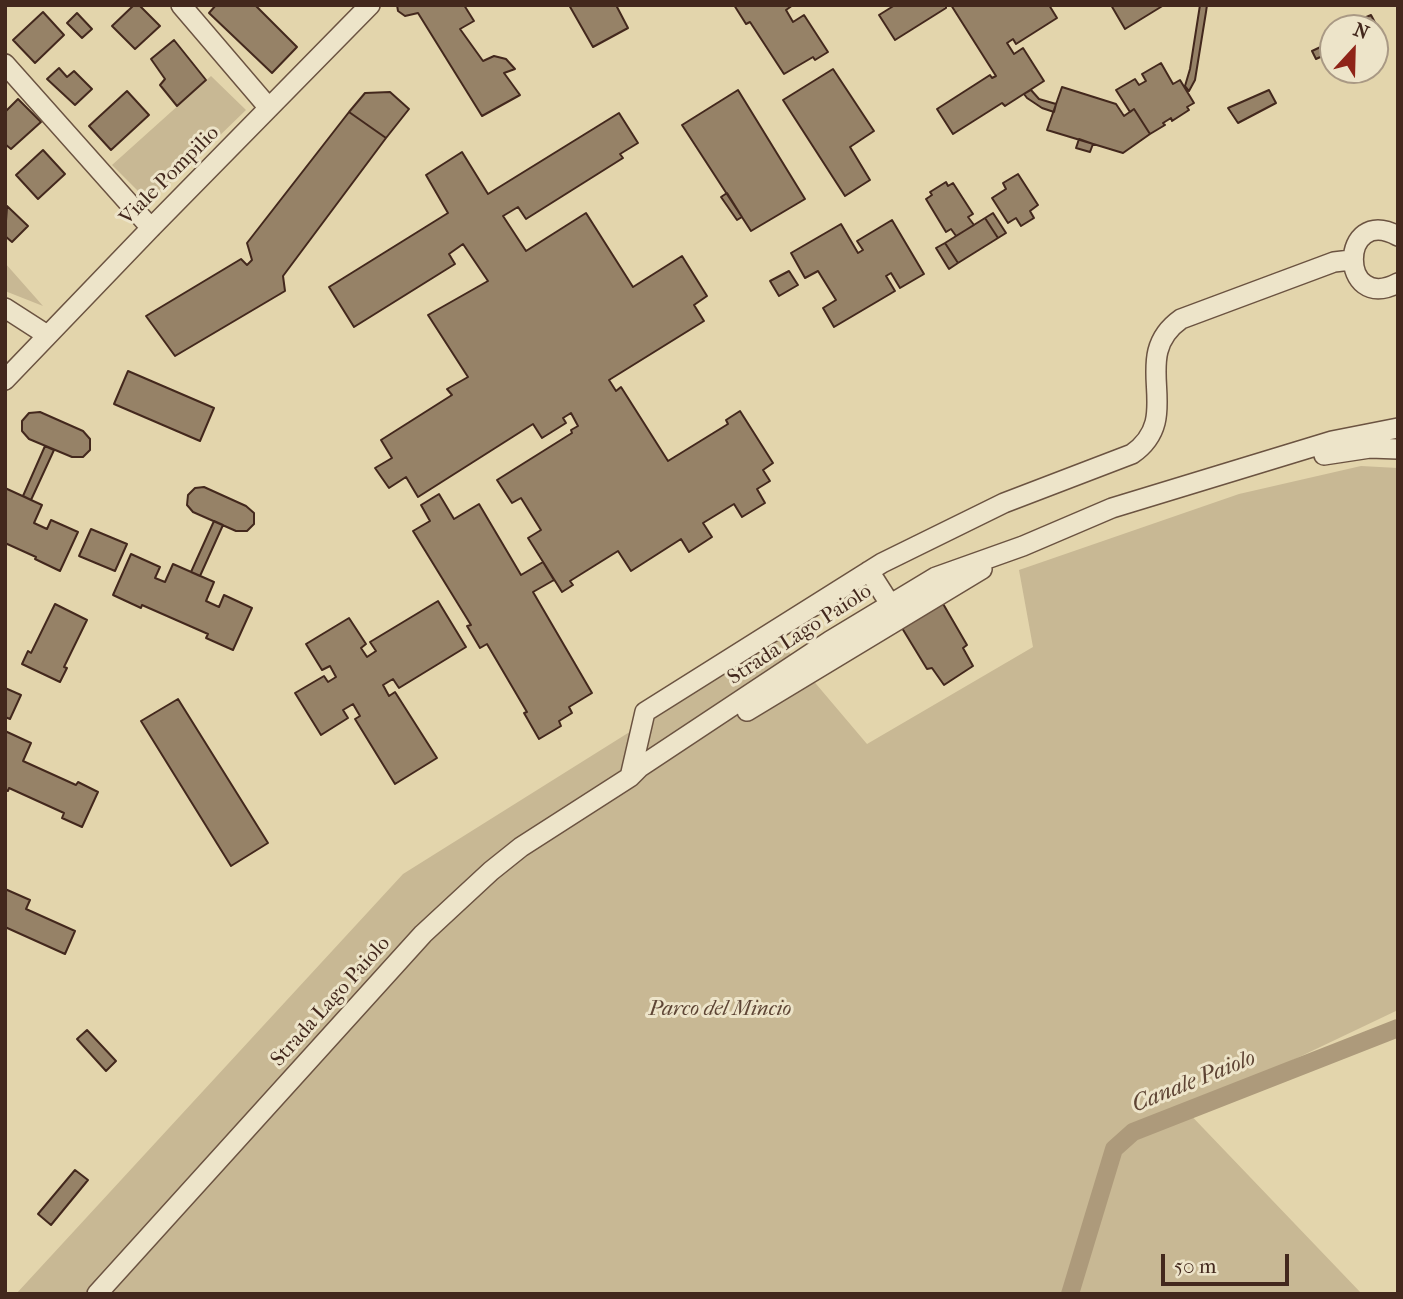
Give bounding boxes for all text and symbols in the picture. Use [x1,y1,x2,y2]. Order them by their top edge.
north arrow [1319,14,1389,84]
text: N [1350,18,1372,44]
street label: Viale Pompilio [115,121,225,231]
street label: Strada Lago Paiolo [723,579,877,691]
street label: Strada Lago Paiolo [266,932,396,1072]
park label: Parco del Mincio [649,997,791,1023]
water label: Canale Paiolo [1128,1045,1260,1119]
scale bar [1165,1240,1293,1284]
text: 50 m [1174,1254,1217,1278]

